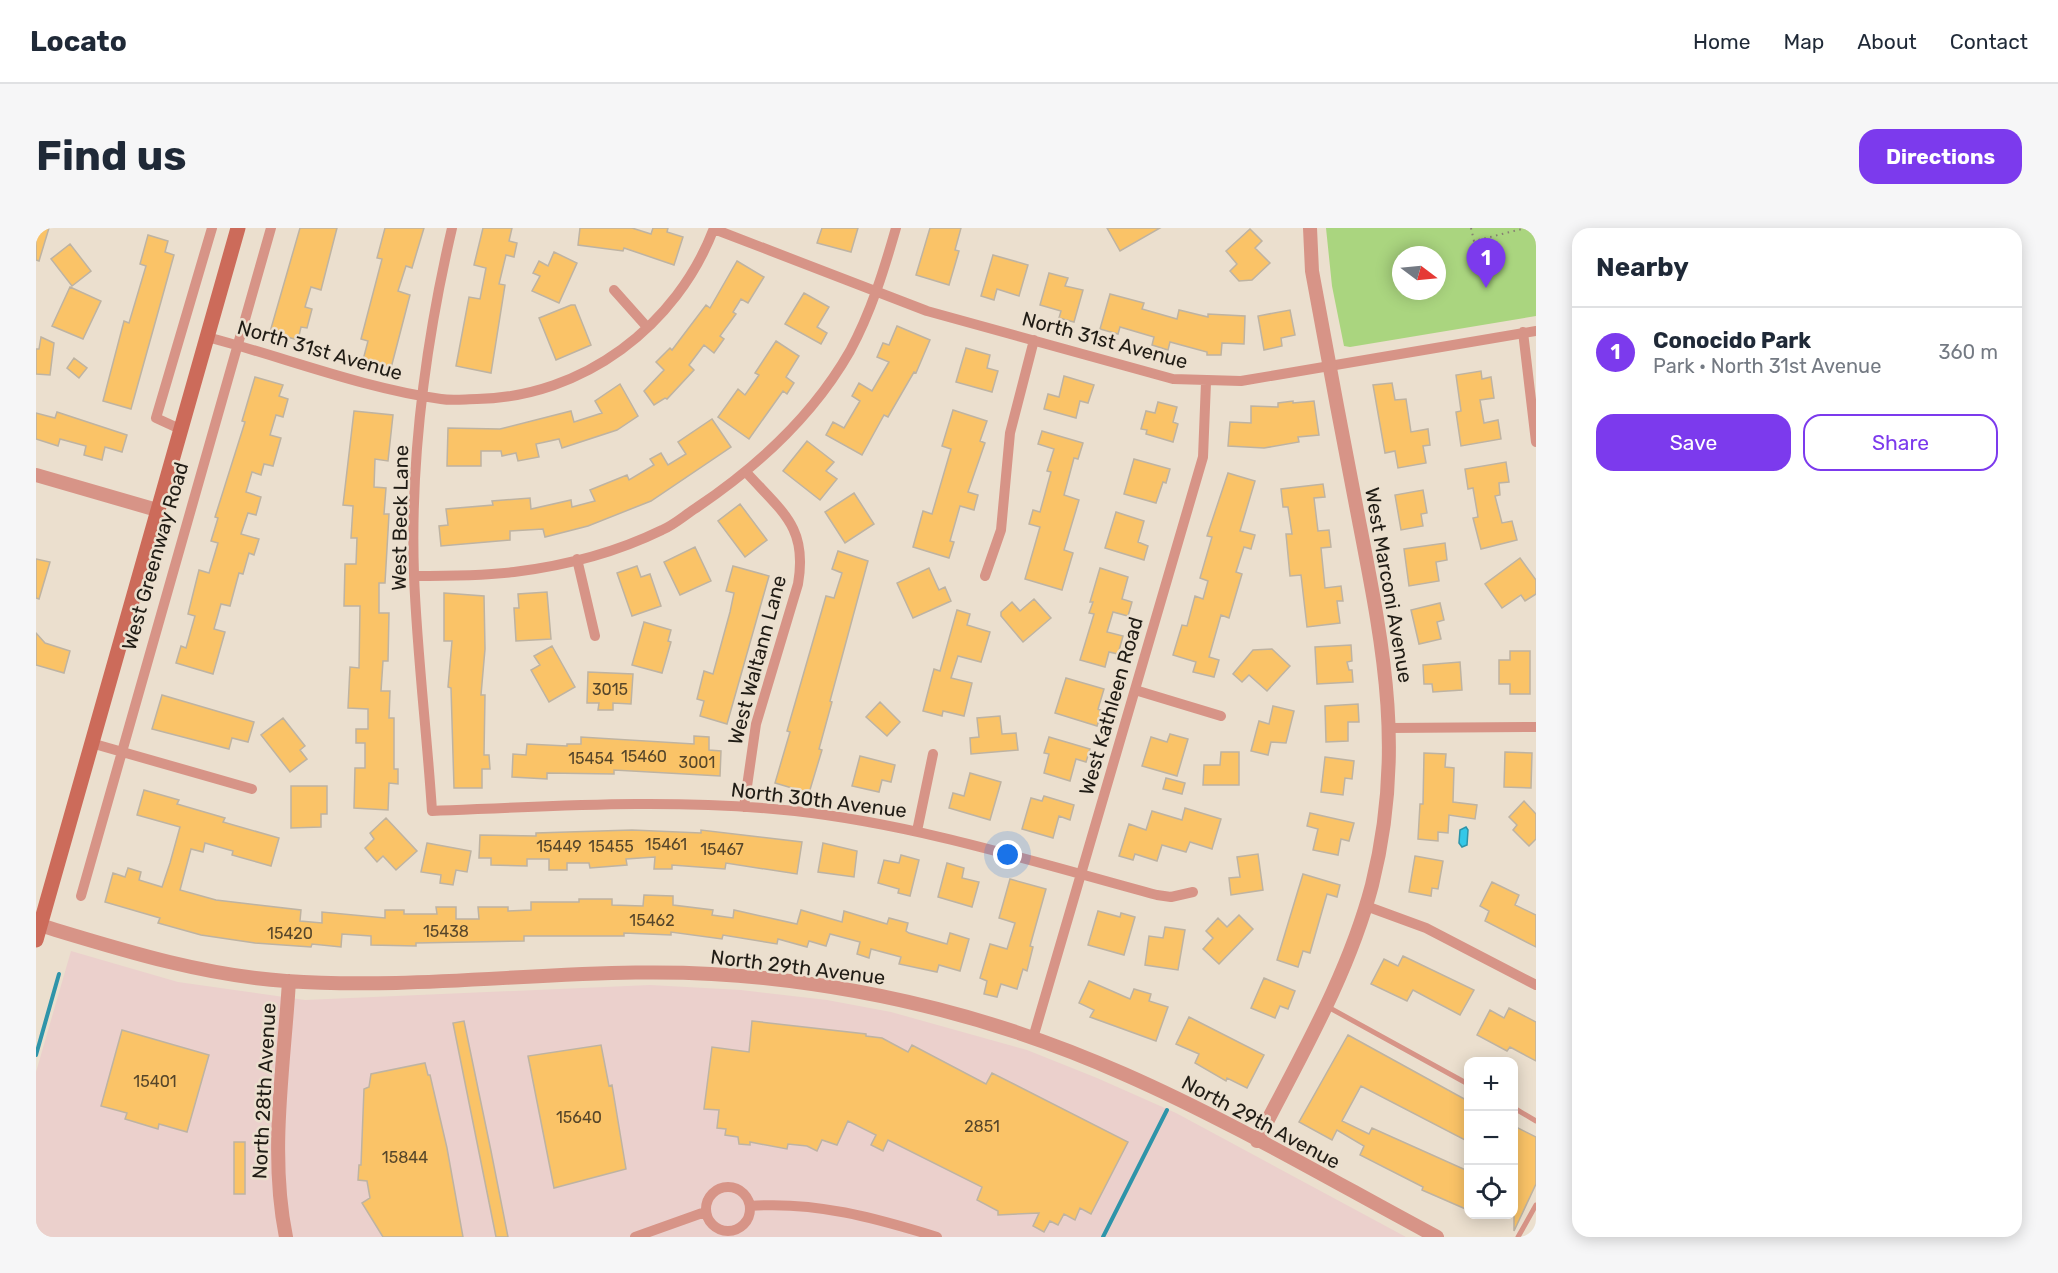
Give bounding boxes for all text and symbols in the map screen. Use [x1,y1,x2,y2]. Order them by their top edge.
text: Locato [30,25,127,58]
text: Home [1693,29,1750,54]
text: Map [1783,29,1824,54]
text: About [1857,29,1917,54]
text: Contact [1950,29,2028,54]
button: Directions [1859,129,2022,184]
text: Find us [36,131,187,181]
pin: 1 [1466,238,1506,288]
north arrow [1392,246,1446,300]
text: Nearby [1596,252,1689,283]
street label: North 31st Avenue [1020,306,1190,374]
street label: North 31st Avenue [235,315,405,385]
text: Conocido Park [1653,327,1811,354]
text: 1 [1611,340,1620,364]
text: 360 m [1939,340,1998,364]
text: Park · North 31st Avenue [1653,354,1881,378]
button: Save [1596,414,1791,471]
button: Share [1803,414,1998,471]
street label: West Beck Lane [387,445,413,591]
street label: West Greenway Road [117,459,193,653]
street label: West Marconi Avenue [1360,485,1418,685]
street label: West Waltann Lane [723,573,791,747]
street label: West Kathleen Road [1074,614,1148,798]
house number: 3015 [592,680,628,699]
house number: 15460 [621,747,667,766]
house number: 15454 [568,749,614,768]
house number: 3001 [679,753,715,772]
street label: North 30th Avenue [730,777,908,823]
house number: 15461 [645,835,687,854]
house number: 15449 [536,837,582,856]
house number: 15455 [588,837,634,856]
house number: 15467 [700,840,744,859]
your location [993,840,1022,869]
house number: 15462 [629,911,675,930]
house number: 15438 [423,922,469,941]
house number: 15420 [267,924,313,943]
street label: North 29th Avenue [709,944,887,990]
street label: North 28th Avenue [247,1002,281,1180]
map controls [1464,1057,1518,1219]
button: + [1464,1057,1518,1111]
street label: North 29th Avenue [1178,1070,1344,1174]
house number: 15401 [133,1072,177,1091]
house number: 15640 [556,1108,602,1127]
button: − [1464,1111,1518,1165]
house number: 2851 [964,1117,1000,1136]
house number: 15844 [382,1148,428,1167]
button: locate [1464,1165,1518,1219]

